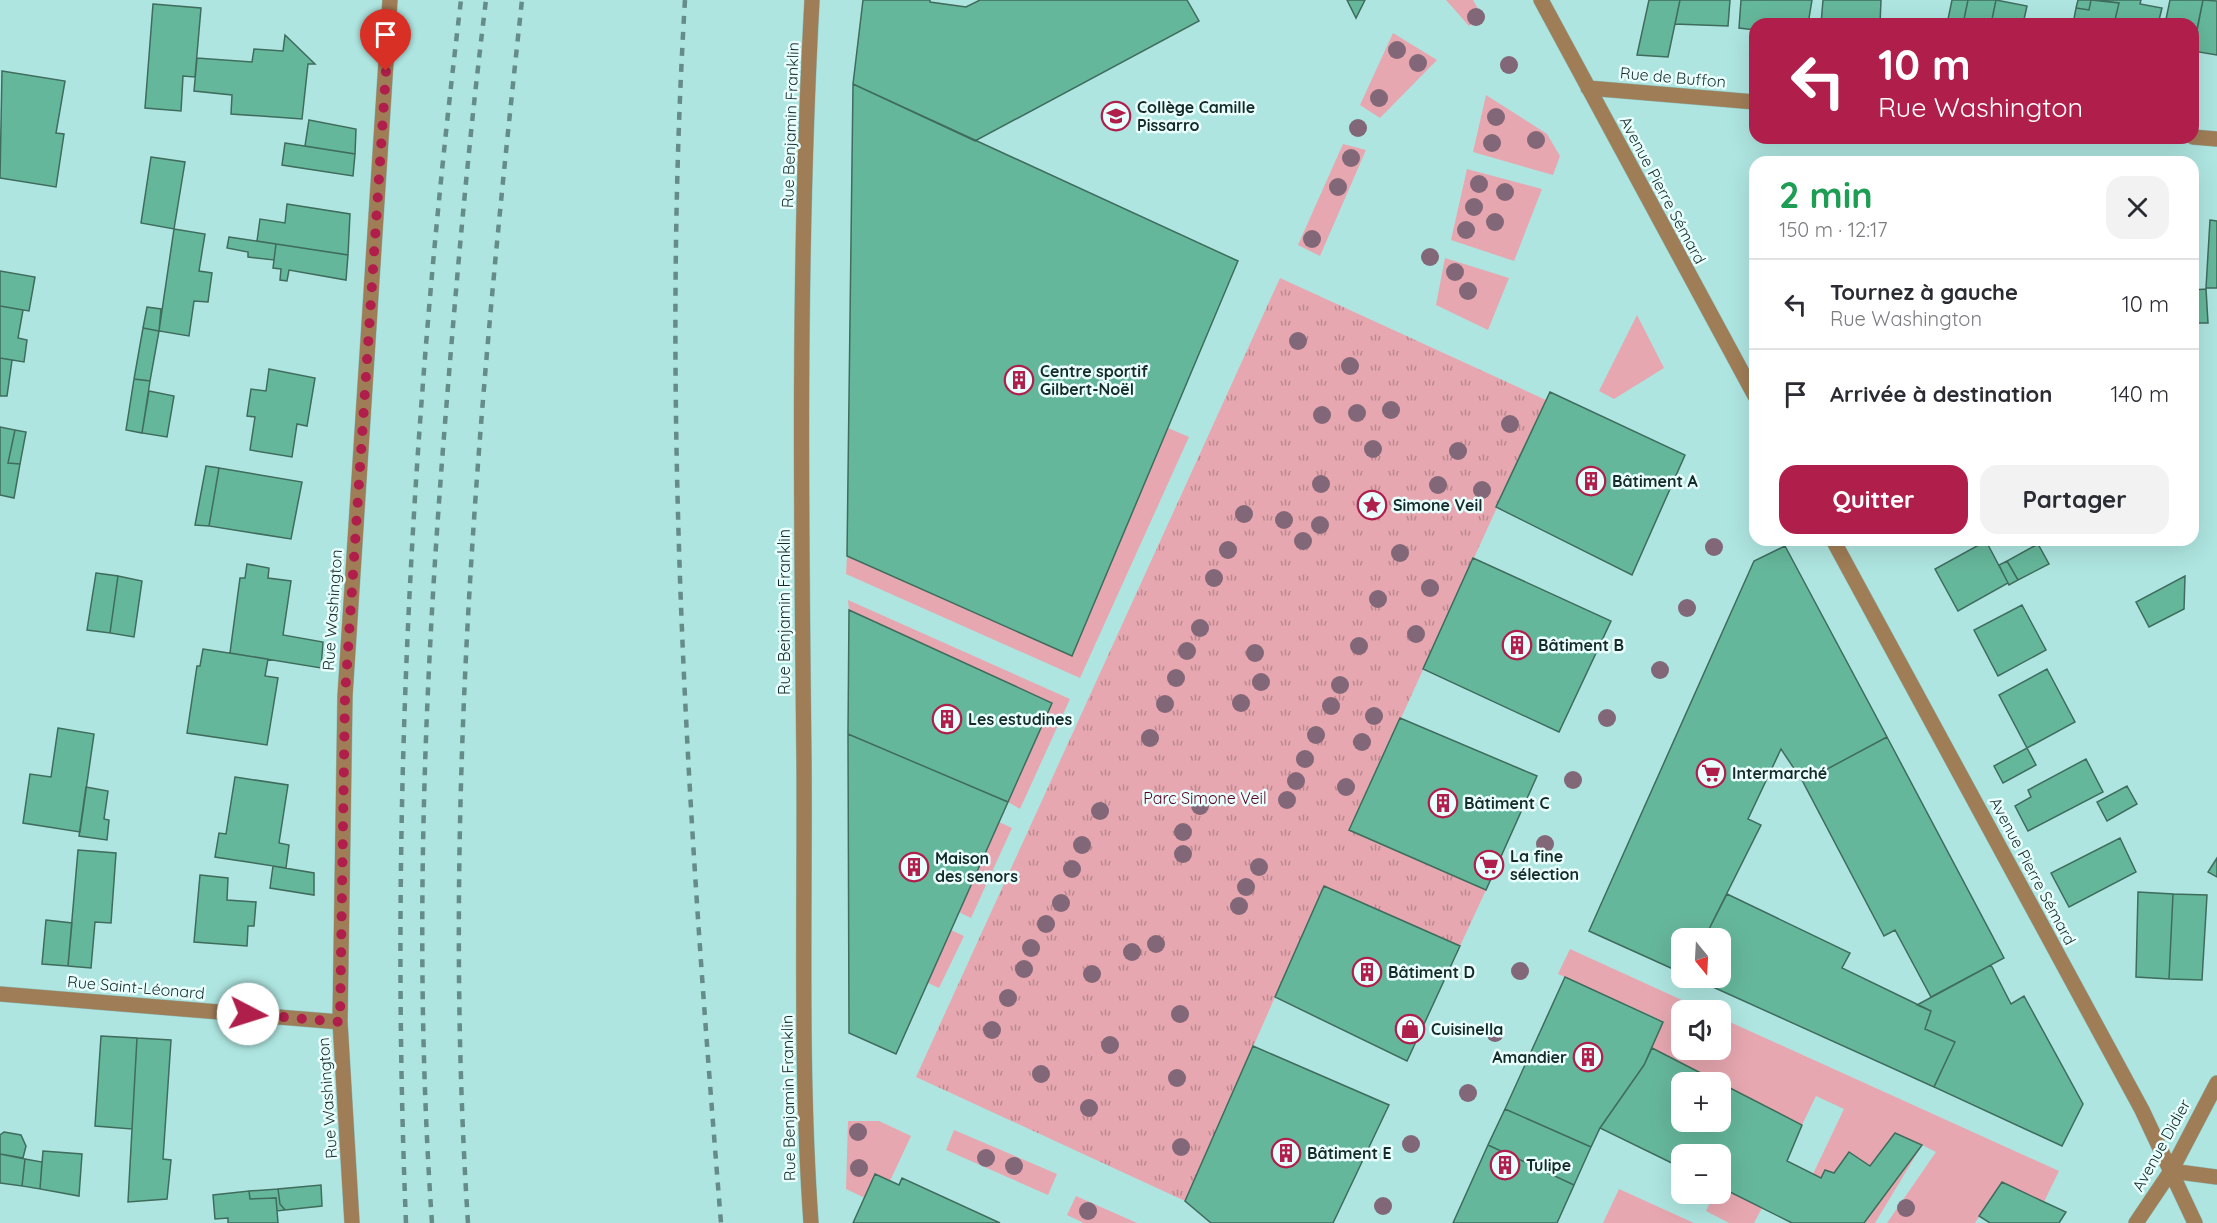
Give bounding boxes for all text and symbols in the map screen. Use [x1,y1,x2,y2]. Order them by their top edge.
pin [360,9,411,71]
icon: arrive [369,18,402,51]
text: 10 m [1878,38,1971,91]
street label: Rue Benjamin Franklin [777,42,803,208]
icon: left [1779,42,1857,120]
street label: Rue de Buffon [1619,62,1727,92]
text: Rue Washington [1878,90,2083,124]
place label: Collège Camille Pissarro [1137,97,1255,135]
school or university icon: Collège Camille Pissarro [1100,100,1132,132]
street label: Avenue Pierre Sémard [1616,113,1710,267]
text: 2 min [1779,172,1873,217]
button: close [2106,176,2169,239]
text: 150 m · 12:17 [1779,217,1888,242]
text: Tournez à gauche [1830,278,2018,306]
icon: left [1779,288,1812,321]
text: 10 m [2122,290,2169,318]
text: Rue Washington [1830,306,1982,331]
place label: Centre sportif Gilbert-Noël [1040,361,1148,399]
building icon: Centre sportif Gilbert-Noël [1003,364,1035,396]
icon: arrive [1779,378,1812,411]
text: Arrivée à destination [1830,380,2052,408]
text: 140 m [2110,380,2169,408]
building icon: Bâtiment A [1575,465,1607,497]
button: Quitter [1779,465,1968,534]
button: Partager [1980,465,2169,534]
place label: Bâtiment A [1612,471,1699,491]
place icon: Simone Veil [1356,489,1388,521]
place label: Simone Veil [1393,495,1483,515]
street label: Rue Benjamin Franklin [774,529,794,695]
street label: Rue Washington [318,549,346,671]
building icon: Bâtiment B [1501,629,1533,661]
place label: Bâtiment B [1538,635,1624,655]
building icon: Les estudines [931,703,963,735]
place label: Les estudines [968,709,1073,729]
supermarket icon: Intermarché [1695,757,1727,789]
place label: Intermarché [1732,763,1827,783]
building icon: Bâtiment C [1427,787,1459,819]
park label: Parc Simone Veil [1143,788,1267,808]
place label: Bâtiment C [1464,793,1550,813]
street label: Avenue Pierre Sémard [1986,794,2080,948]
place label: La fine sélection [1510,846,1579,884]
place label: Maison des senors [935,848,1018,886]
supermarket icon: La fine sélection [1473,849,1505,881]
building icon: Maison des senors [898,851,930,883]
north arrow [1671,928,1731,988]
map controls [1671,928,1731,1204]
building icon: Bâtiment D [1351,956,1383,988]
place label: Bâtiment D [1388,962,1475,982]
street label: Rue Saint-Léonard [67,971,205,1003]
position arrow [216,982,280,1046]
button: sound [1671,1000,1731,1060]
shop icon: Cuisinella [1394,1013,1426,1045]
street label: Rue Benjamin Franklin [777,1015,799,1181]
place label: Cuisinella [1431,1019,1503,1039]
street label: Rue Washington [313,1037,341,1159]
building icon: Amandier [1572,1041,1604,1073]
place label: Amandier [1492,1047,1567,1067]
button: + [1671,1072,1731,1132]
street label: Avenue Didier [2127,1095,2195,1195]
building icon: Bâtiment E [1270,1137,1302,1169]
place label: Bâtiment E [1307,1143,1392,1163]
button: − [1671,1144,1731,1204]
building icon: Tulipe [1489,1149,1521,1181]
place label: Tulipe [1526,1155,1571,1175]

